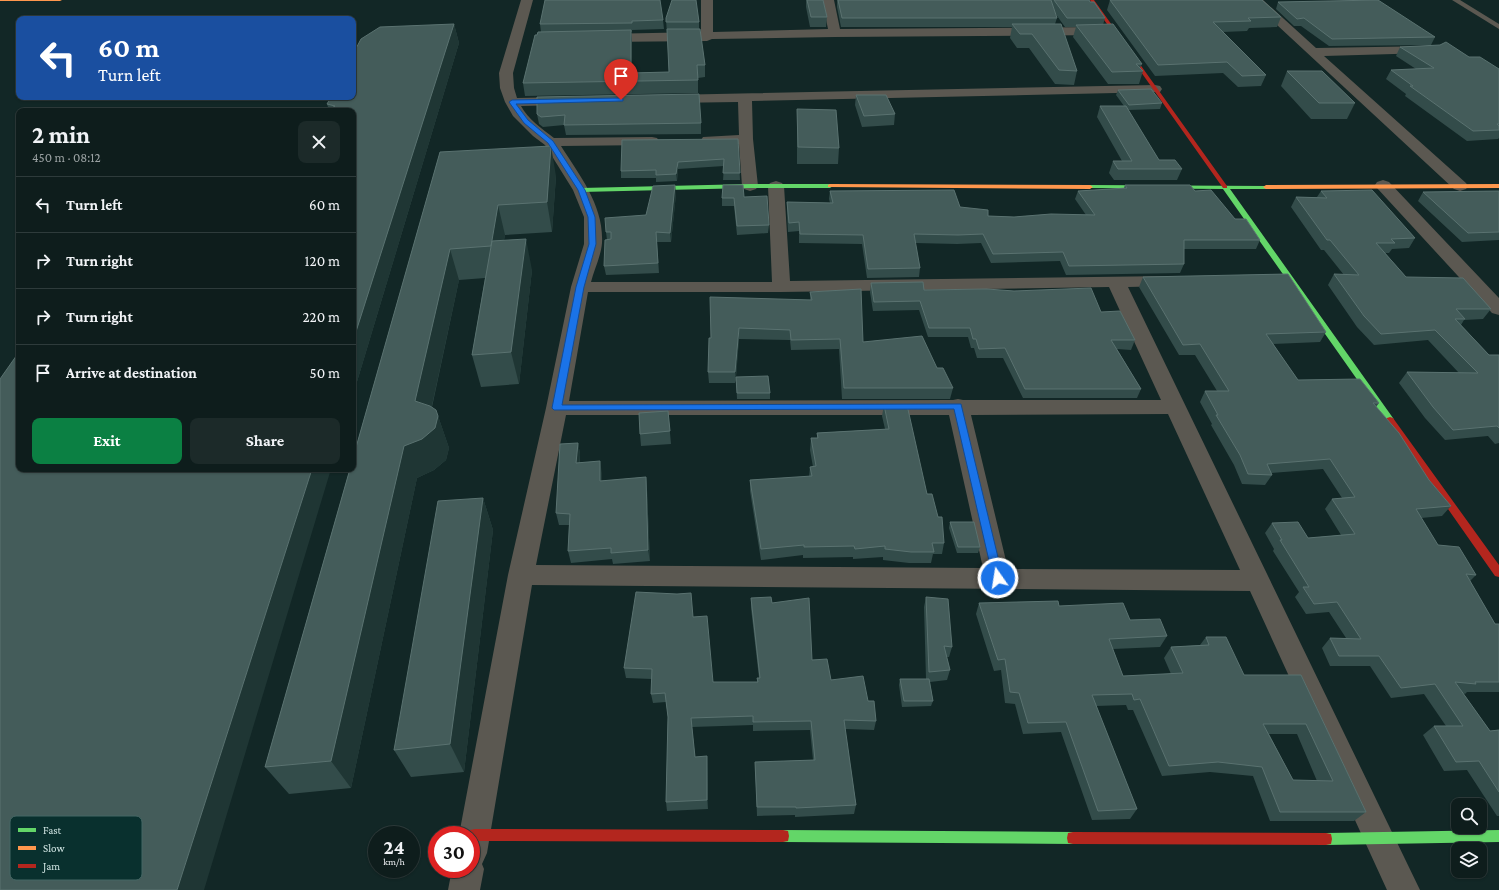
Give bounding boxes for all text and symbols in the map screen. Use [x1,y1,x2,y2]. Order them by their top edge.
icon: left [32,32,84,84]
text: 60 m [98,32,159,63]
pin [604,59,638,100]
text: Turn left [98,65,161,85]
icon: arrive [610,65,632,87]
text: 2 min [32,121,90,148]
button: close [298,121,340,163]
text: 450 m · 08:12 [32,150,101,165]
icon: left [32,194,54,216]
text: Turn left [66,197,122,213]
text: 60 m [309,197,340,213]
icon: right [32,250,54,272]
text: Turn right [66,253,133,269]
text: 120 m [305,253,340,269]
icon: right [32,306,54,328]
text: Turn right [66,309,133,325]
text: 220 m [302,309,340,325]
icon: arrive [32,362,54,384]
text: Arrive at destination [66,365,197,381]
text: 50 m [310,365,340,381]
button: Exit [32,418,182,464]
button: Share [190,418,340,464]
position arrow [977,557,1019,599]
map controls [1451,798,1487,878]
button: search [1451,798,1487,834]
legend [10,816,142,880]
text: Fast [43,824,62,836]
speed limit sign: 30 [428,826,480,878]
text: 24 [384,836,404,858]
text: Slow [43,842,65,854]
button: layers [1451,842,1487,878]
text: km/h [383,856,405,867]
text: Jam [42,860,60,873]

